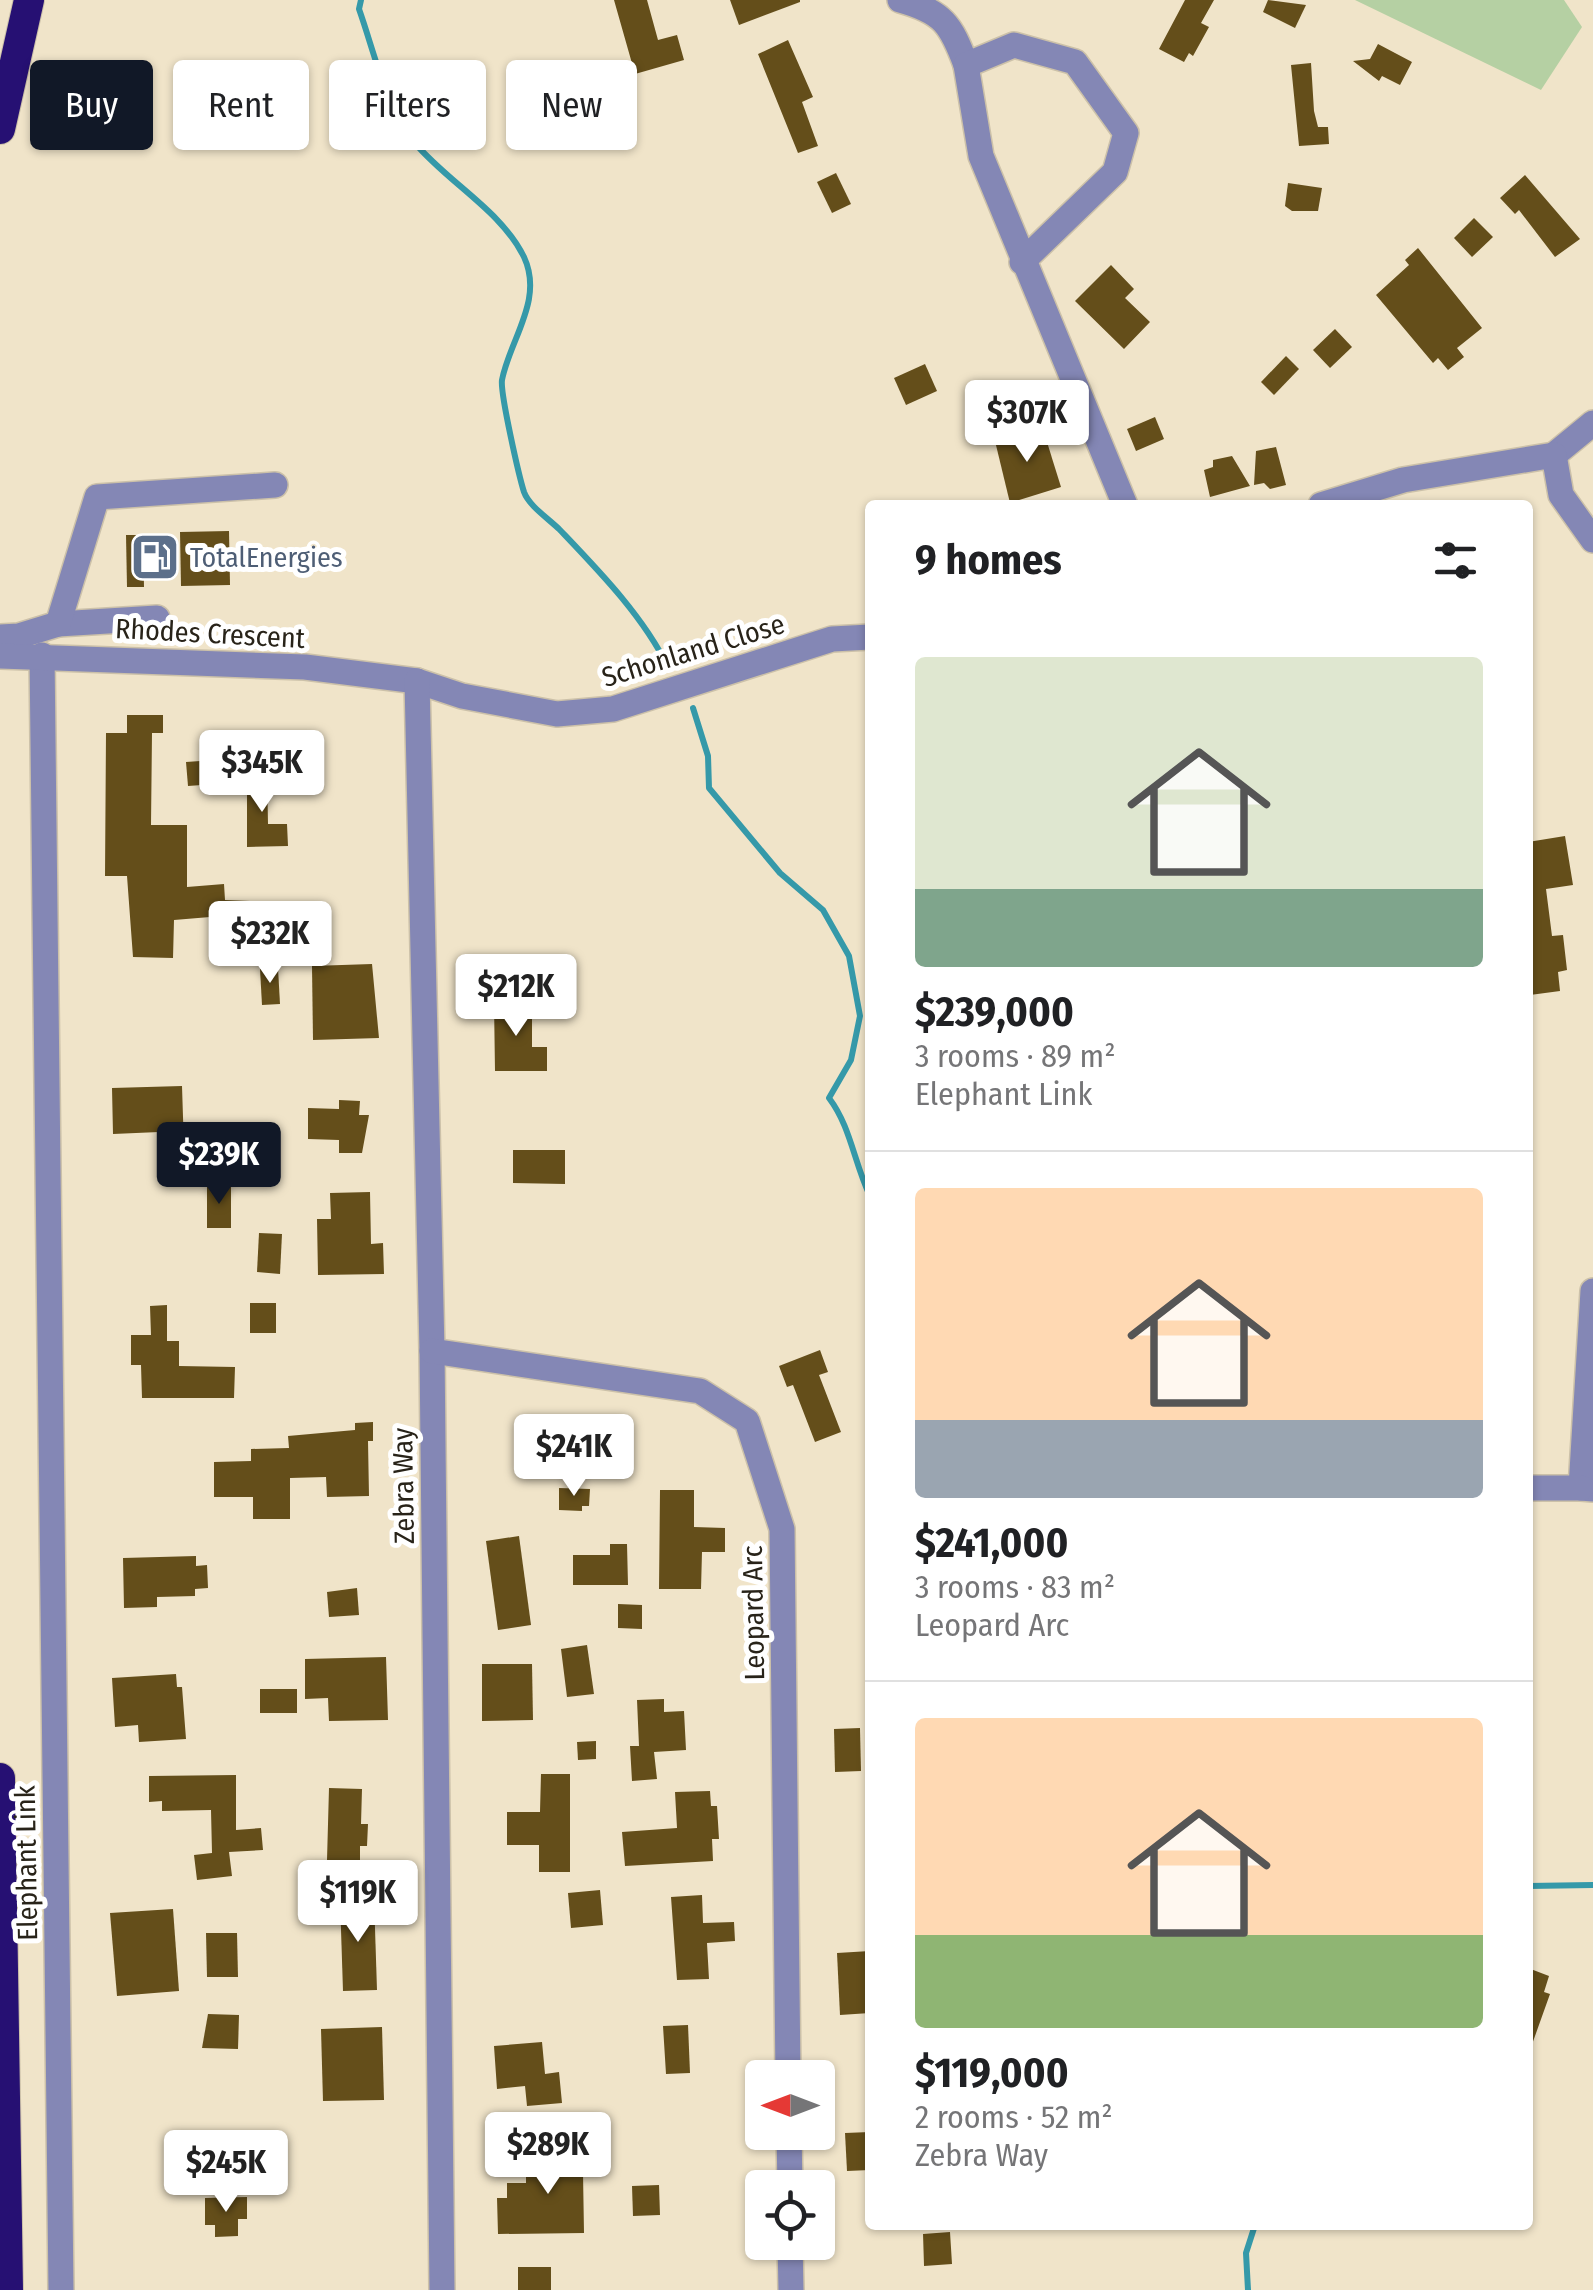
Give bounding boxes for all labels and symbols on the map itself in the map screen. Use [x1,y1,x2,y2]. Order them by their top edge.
pin: $307K [957,380,1097,465]
fuel station icon: TotalEnergies [129,531,181,583]
place label: TotalEnergies [190,541,343,574]
street label: Schonland Close [598,607,788,694]
street label: Rhodes Crescent [114,612,306,655]
pin: $345K [192,730,332,815]
pin: $232K [200,901,340,986]
pin: $212K [446,954,586,1039]
pin: $239K [149,1122,289,1207]
pin: $241K [504,1414,644,1499]
street label: Zebra Way [386,1427,421,1544]
street label: Leopard Arc [736,1545,771,1681]
street label: Elephant Link [9,1784,44,1941]
pin: $119K [288,1860,428,1945]
north arrow [745,2060,835,2150]
pin: $289K [478,2112,618,2197]
pin: $245K [156,2130,296,2215]

